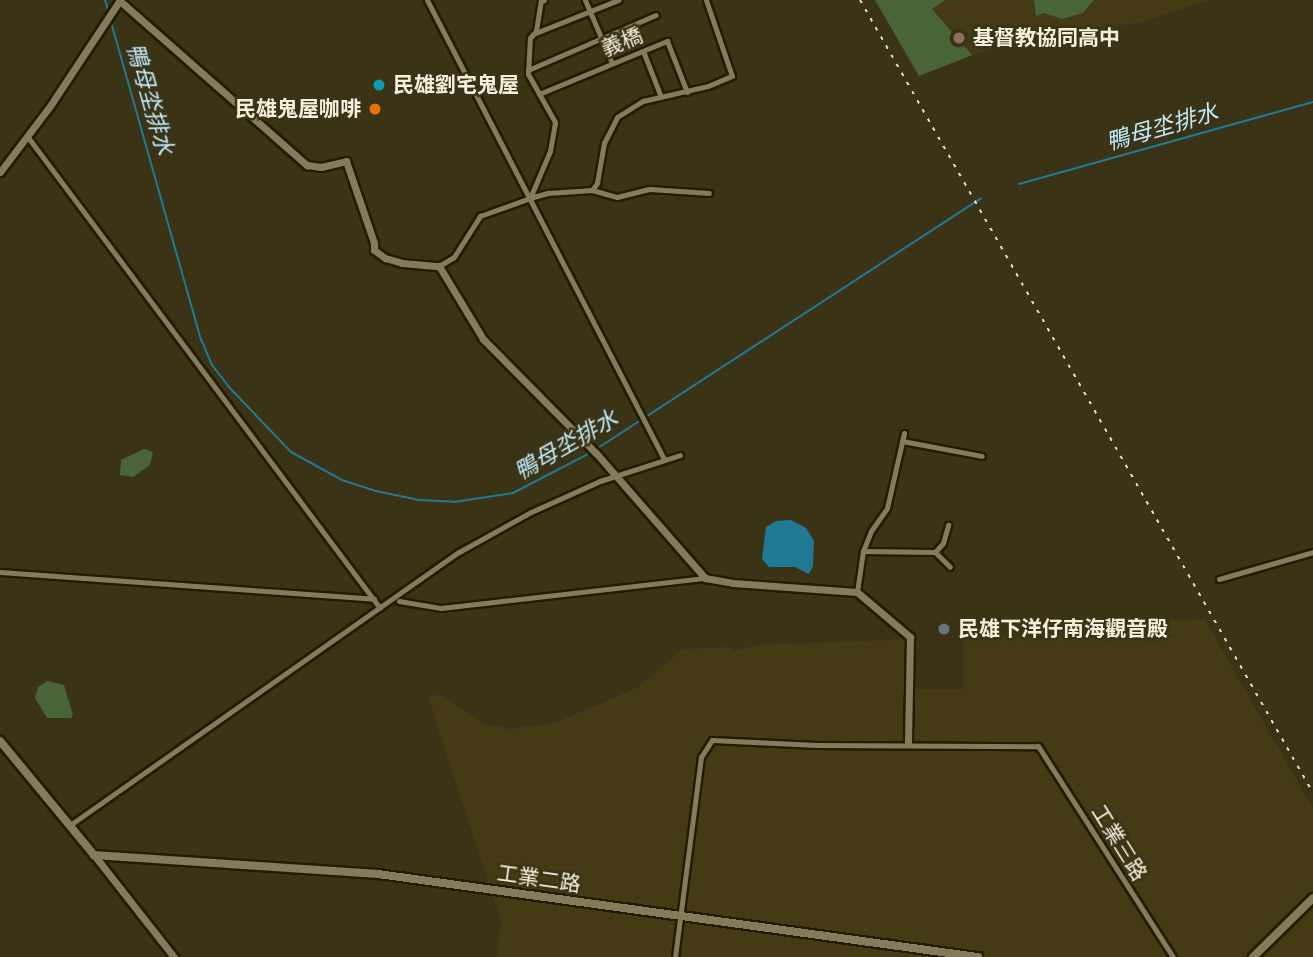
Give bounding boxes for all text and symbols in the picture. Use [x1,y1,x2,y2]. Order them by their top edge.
street label: 義橋 [598,22,646,62]
place label: 基督教協同高中 [973,25,1120,51]
marker: 基督教協同高中 [951,30,967,46]
water label: 鴨母坔排水 [121,40,179,158]
place label: 民雄劉宅鬼屋 [393,72,519,98]
marker: 民雄劉宅鬼屋 [371,77,387,93]
place label: 民雄鬼屋咖啡 [235,96,361,122]
water label: 鴨母坔排水 [1103,98,1221,156]
marker: 民雄鬼屋咖啡 [367,101,383,117]
water label: 鴨母坔排水 [509,404,623,486]
place label: 民雄下洋仔南海觀音殿 [958,616,1168,642]
marker: 民雄下洋仔南海觀音殿 [936,621,952,637]
street label: 工業三路 [1086,801,1152,885]
street label: 工業二路 [496,861,582,897]

